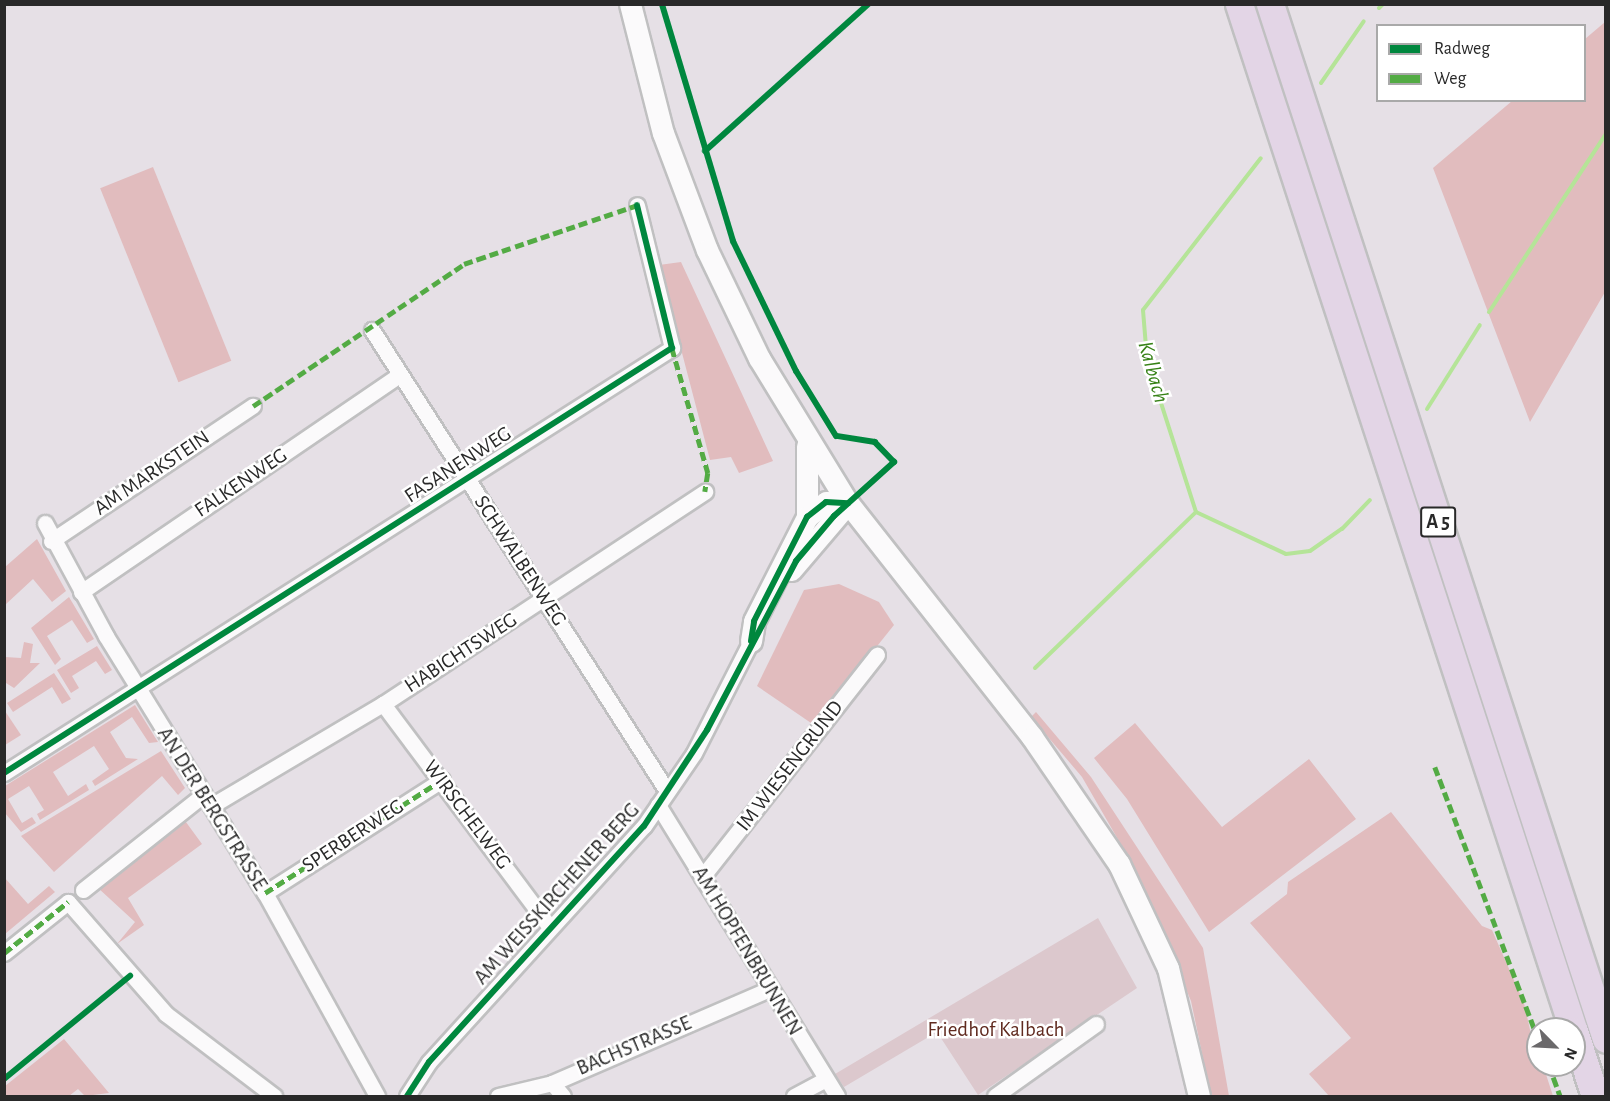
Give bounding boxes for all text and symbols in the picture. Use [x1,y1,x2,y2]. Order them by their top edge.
legend [1376,24,1586,102]
text: Radweg [1434,40,1490,58]
text: Weg [1434,70,1466,88]
water label: Kalbach [1132,338,1174,406]
street label: FASANENWEG [400,421,516,509]
street label: AM MARKSTEIN [89,425,215,521]
street label: FALKENWEG [190,443,292,523]
street label: SCHWALBENWEG [468,491,572,631]
road number: A 5 [1420,505,1456,539]
street label: HABICHTSWEG [400,607,522,699]
street label: IM WIESENGRUND [731,696,849,836]
street label: AN DER BERGSTRASSE [152,723,272,895]
street label: WIRSCHELWEG [418,755,516,875]
street label: SPERBERWEG [297,794,409,878]
street label: AM WEISSKIRCHENER BERG [469,798,645,990]
street label: AM HOPFENBRUNNEN [687,862,807,1040]
street label: BACHSTRASSE [573,1011,695,1081]
park label: Friedhof Kalbach [927,1017,1065,1043]
north arrow [1526,1017,1586,1077]
text: N [1561,1045,1580,1062]

